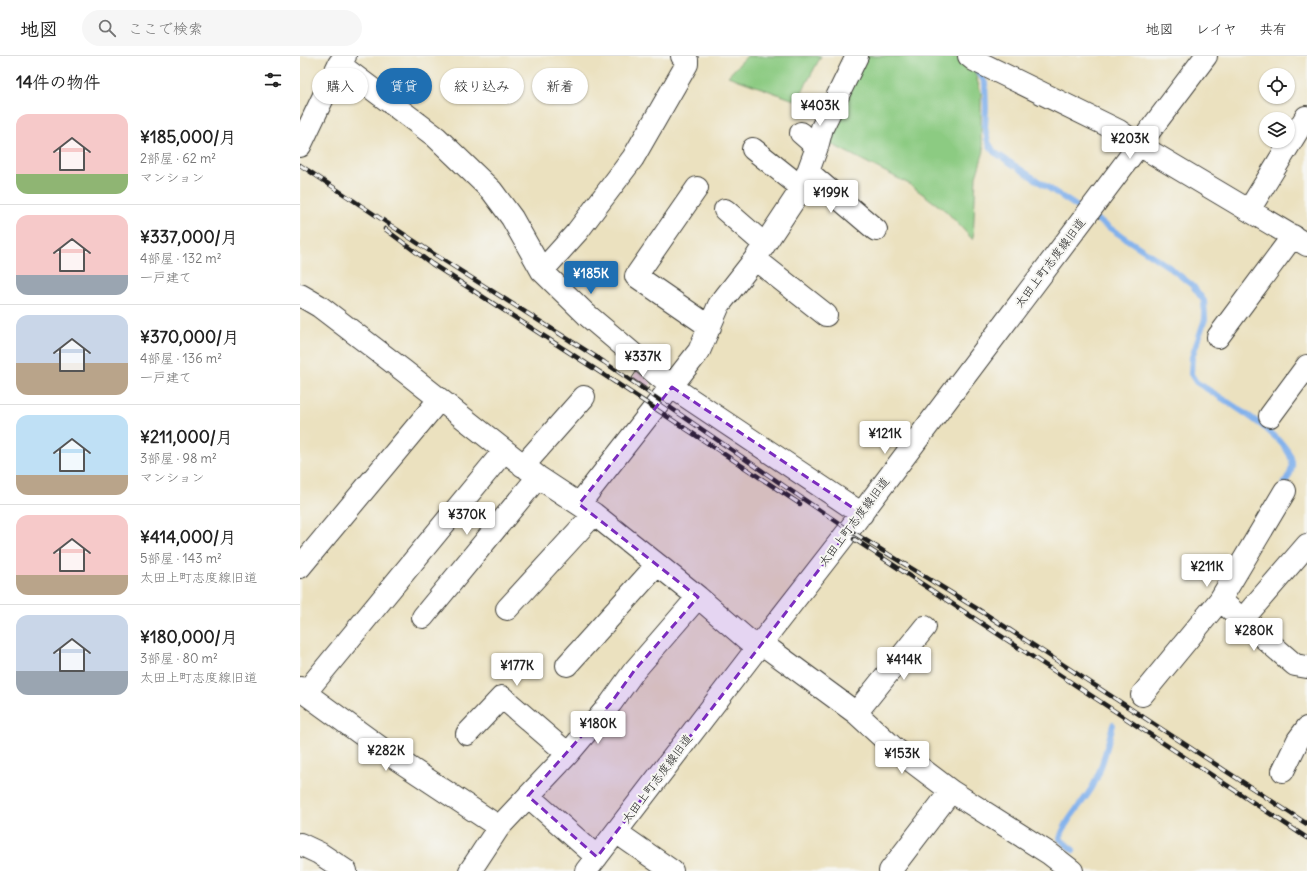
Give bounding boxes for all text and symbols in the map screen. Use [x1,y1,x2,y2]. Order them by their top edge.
search box [82,10,362,46]
text: 地図 [20,17,58,41]
icon: search [96,17,118,39]
text: ここで検索 [128,19,203,38]
text: 地図 [1146,20,1174,38]
text: レイヤ [1196,20,1237,38]
text: 共有 [1259,20,1287,38]
chip: 購入 [312,68,368,104]
chip: 賃貸 [376,68,432,104]
chip: 絞り込み [440,68,524,104]
chip: 新着 [532,68,588,104]
map controls [1259,68,1295,148]
button: locate [1259,68,1295,104]
icon: filters [262,69,284,91]
text: 14件の物件 [16,71,101,93]
pin: ¥403K [792,93,848,127]
text: ¥403K [800,97,840,114]
button: layers [1259,112,1295,148]
text: ¥185,000/月 [140,126,236,148]
pin: ¥203K [1102,126,1158,160]
icon: home [48,130,96,178]
text: ¥203K [1111,130,1149,147]
text: 2部屋 · 62 m² [140,150,216,167]
text: マンション [140,169,204,186]
pin: ¥199K [803,180,859,214]
text: ¥199K [813,184,849,201]
street label: 太田上町志度線旧道 [1011,215,1088,310]
text: ¥337,000/月 [140,226,238,248]
icon: home [48,231,96,279]
text: 4部屋 · 132 m² [140,250,222,267]
pin: ¥185K [563,261,619,295]
text: ¥185K [573,265,609,282]
text: 一戸建て [140,269,192,286]
text: ¥370,000/月 [140,326,239,348]
icon: home [48,331,96,379]
pin: ¥337K [615,344,671,378]
text: ¥337K [625,348,661,365]
text: 4部屋 · 136 m² [140,350,222,367]
text: 一戸建て [140,369,192,386]
pin: ¥121K [857,421,913,455]
text: ¥121K [868,425,902,442]
text: ¥211,000/月 [140,426,233,448]
icon: home [48,431,96,479]
text: 3部屋 · 98 m² [140,450,217,467]
text: マンション [140,469,204,486]
street label: 太田上町志度線旧道 [815,474,892,569]
pin: ¥370K [439,502,495,536]
text: ¥370K [448,506,486,523]
text: ¥414,000/月 [140,526,236,548]
icon: home [48,531,96,579]
text: 5部屋 · 143 m² [140,550,222,567]
pin: ¥211K [1179,554,1235,588]
text: ¥211K [1190,558,1224,575]
text: 太田上町志度線旧道 [140,569,257,586]
pin: ¥280K [1226,618,1282,652]
text: ¥280K [1235,622,1273,639]
text: ¥180,000/月 [140,626,238,648]
icon: home [48,631,96,679]
pin: ¥414K [876,647,932,681]
text: 3部屋 · 80 m² [140,650,218,667]
text: ¥414K [886,651,922,668]
pin: ¥177K [489,653,545,687]
text: ¥177K [500,657,534,674]
text: 太田上町志度線旧道 [140,669,257,686]
pin: ¥180K [570,711,626,745]
text: ¥180K [580,715,616,732]
street label: 太田上町志度線旧道 [618,731,695,826]
pin: ¥282K [358,738,414,772]
pin: ¥153K [874,741,930,775]
text: ¥282K [367,742,405,759]
text: ¥153K [884,745,920,762]

